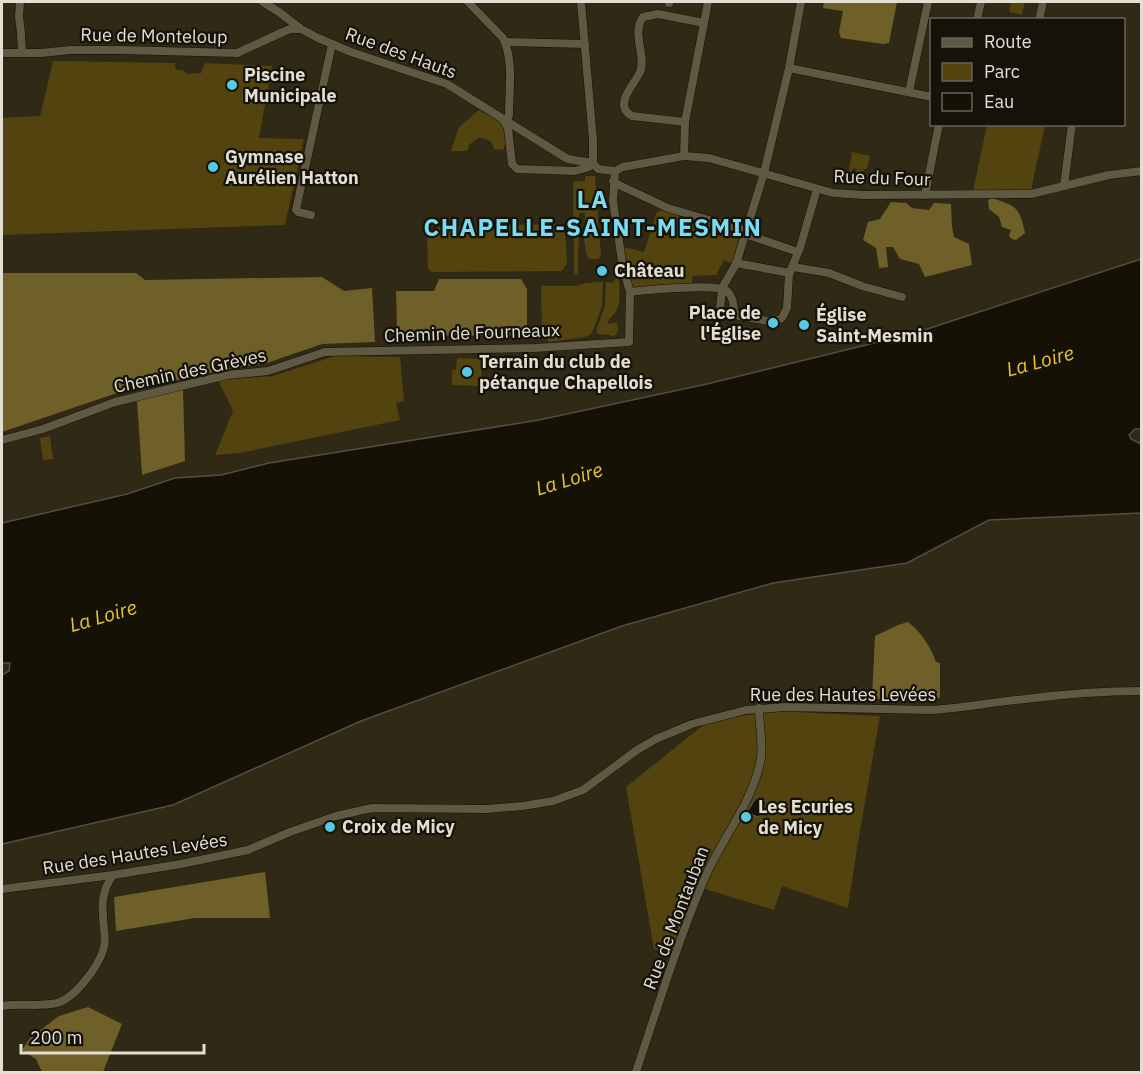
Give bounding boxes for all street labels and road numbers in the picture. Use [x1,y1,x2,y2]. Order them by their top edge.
street label: Rue des Hauts [342,22,460,83]
street label: Rue de Monteloup [80,23,228,48]
street label: Rue du Four [833,164,931,191]
street label: Chemin de Fourneaux [384,318,560,347]
street label: Chemin des Grèves [111,343,268,398]
street label: Rue des Hautes Levées [750,683,936,706]
street label: Rue des Hautes Levées [41,828,229,879]
street label: Rue de Montauban [638,843,713,993]

